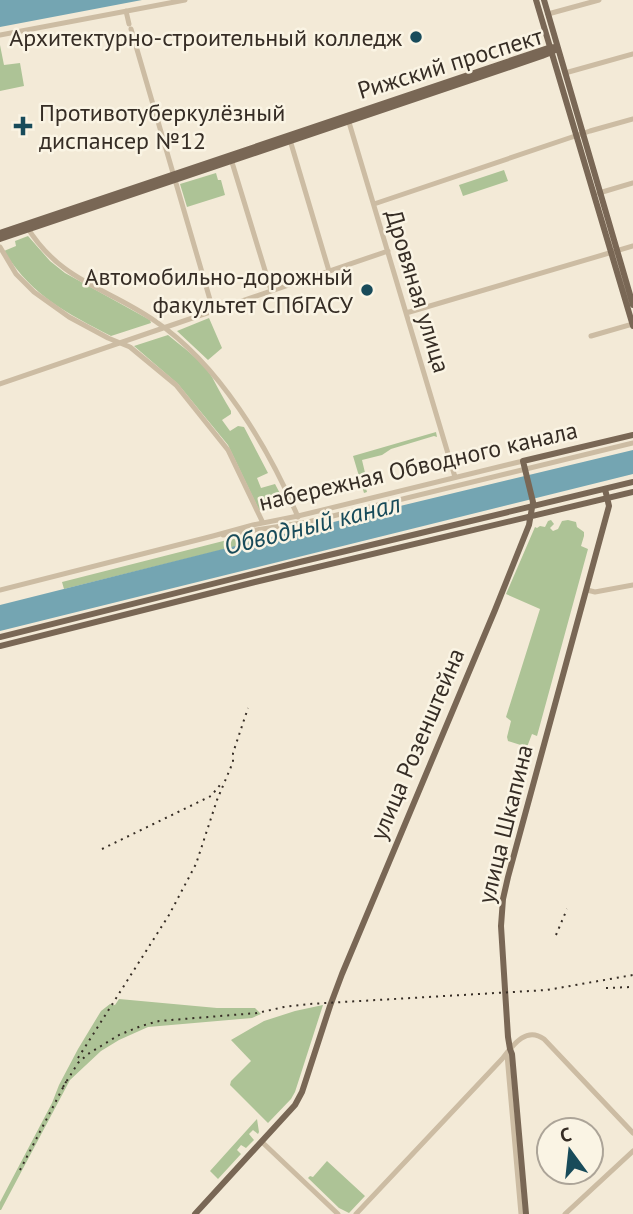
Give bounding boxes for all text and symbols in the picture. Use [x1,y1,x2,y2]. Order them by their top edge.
street label: Рижский проспект [354,20,547,106]
place label: Архитектурно-строительный колледж [9,22,402,53]
marker: Архитектурно-строительный колледж [408,29,424,45]
place label: Противотуберкулёзный диспансер №12 [39,97,285,156]
marker: Противотуберкулёзный диспансер №12 [13,116,33,136]
street label: Дровяная улица [378,206,458,376]
place label: Автомобильно-дорожный факультет СПбГАСУ [85,261,354,320]
marker: Автомобильно-дорожный факультет СПбГАСУ [359,282,375,298]
street label: набережная Обводного канала [256,414,580,518]
water label: Обводный канал [220,486,404,562]
street label: улица Розенштейна [363,643,471,845]
street label: улица Шкапина [470,741,540,907]
north arrow [535,1116,605,1186]
text: С [557,1122,574,1148]

